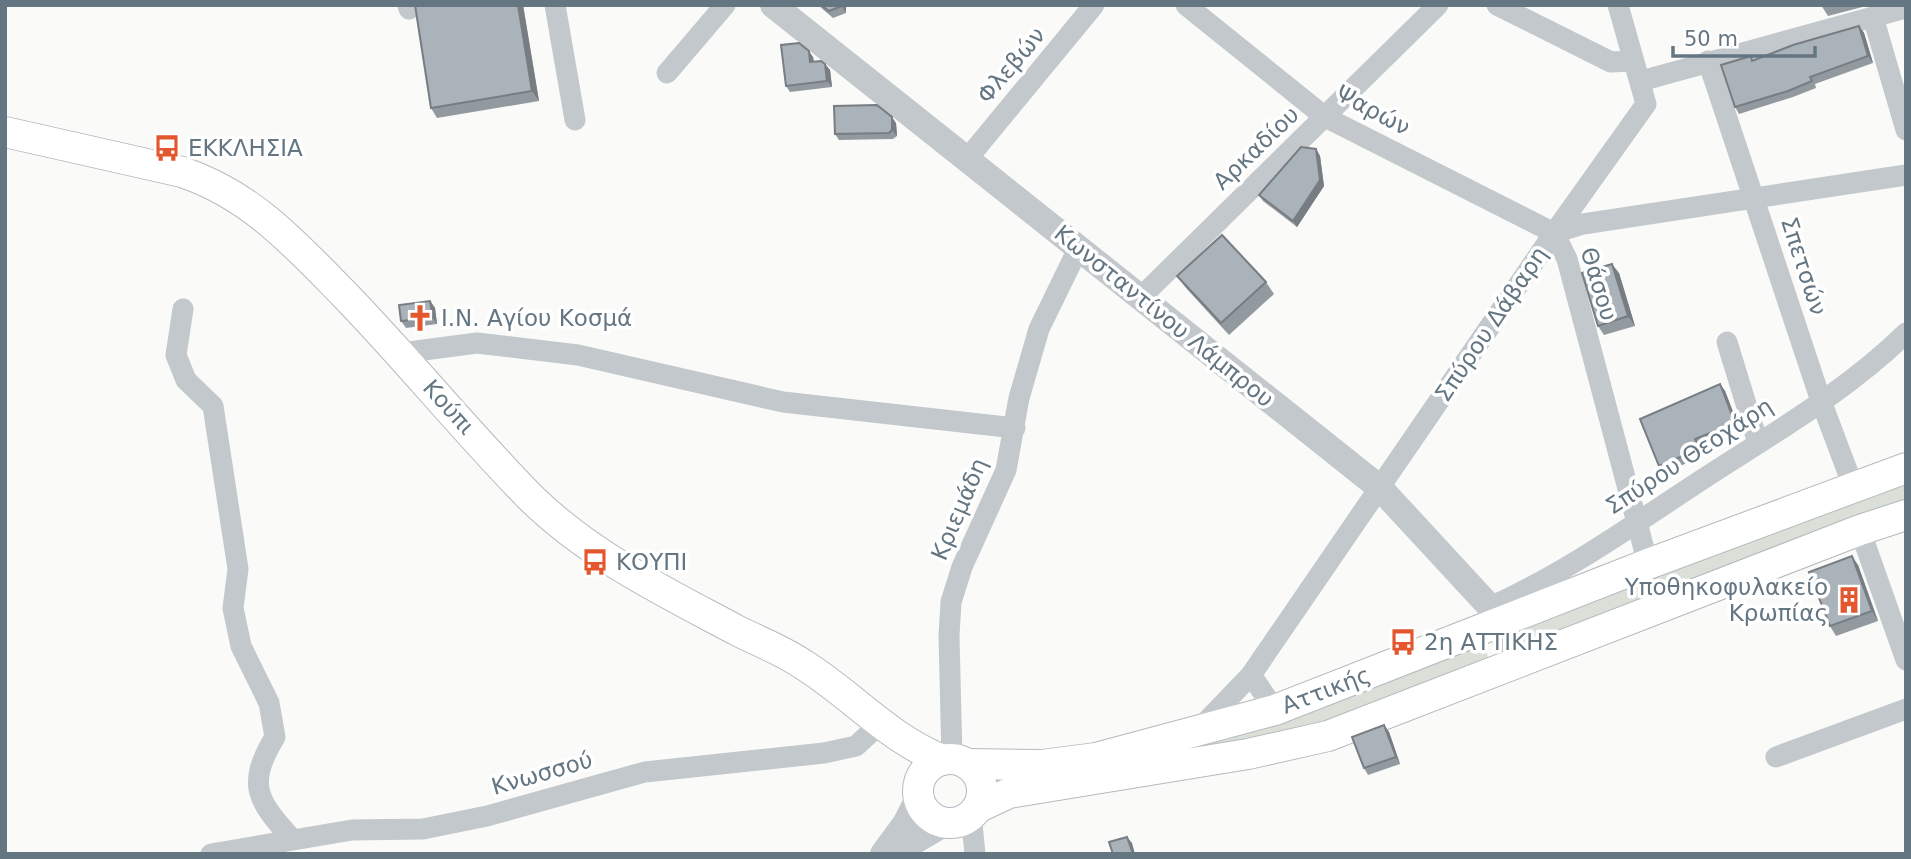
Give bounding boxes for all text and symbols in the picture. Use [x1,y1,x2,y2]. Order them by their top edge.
scale bar [1673,14,1815,58]
street label: Φλεβών [972,22,1050,108]
text: 50 m [1684,27,1738,51]
street label: Ψαρών [1332,80,1414,140]
street label: Αρκαδίου [1208,101,1304,195]
bus stop icon: ΕΚΚΛΗΣΙΑ [152,133,182,163]
place label: ΕΚΚΛΗΣΙΑ [188,135,303,161]
street label: Σπετσών [1776,214,1832,318]
street label: Κωνσταντίνου Λάμπρου [1049,220,1279,412]
street label: Σπύρου Δάβαρη [1430,242,1552,406]
street label: Θάσου [1576,244,1622,324]
church icon: Ι.Ν. Αγίου Κοσμά [405,303,435,333]
place label: Ι.Ν. Αγίου Κοσμά [441,305,632,331]
street label: Κούπι [418,374,480,440]
street label: Σπύρου Θεοχάρη [1601,392,1777,520]
street label: Κριεμάδη [926,454,992,564]
bus stop icon: ΚΟΥΠΙ [580,547,610,577]
place label: ΚΟΥΠΙ [616,549,687,575]
place label: Υποθηκοφυλακείο Κρωπίας [1624,574,1828,626]
building icon: Υποθηκοφυλακείο Κρωπίας [1834,585,1864,615]
bus stop icon: 2η ΑΤΤΙΚΗΣ [1388,627,1418,657]
place label: 2η ΑΤΤΙΚΗΣ [1424,629,1558,655]
street label: Αττικής [1278,661,1374,719]
street label: Κνωσσού [489,746,595,800]

